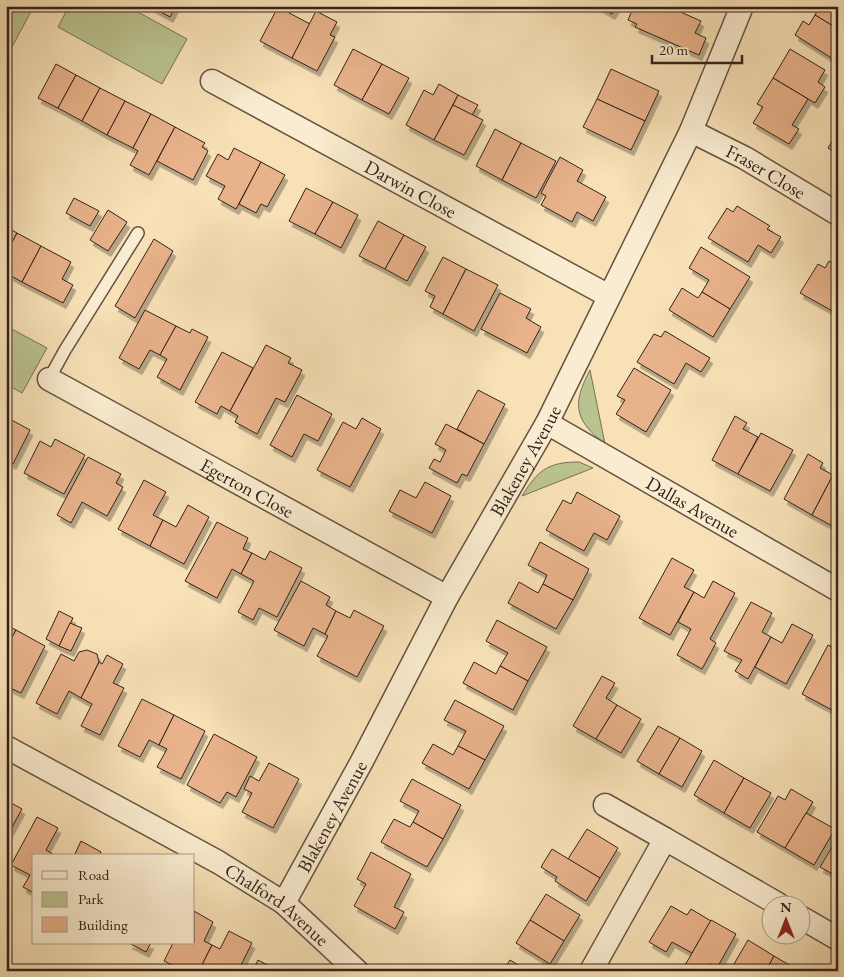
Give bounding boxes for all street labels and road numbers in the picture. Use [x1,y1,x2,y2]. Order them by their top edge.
street label: Fraser Close [722,138,810,204]
street label: Darwin Close [360,154,461,224]
street label: Blakeney Avenue [484,401,566,521]
street label: Egerton Close [196,452,298,523]
street label: Dallas Avenue [642,470,744,543]
street label: Blakeney Avenue [291,756,373,877]
street label: Chalford Avenue [220,857,335,951]

